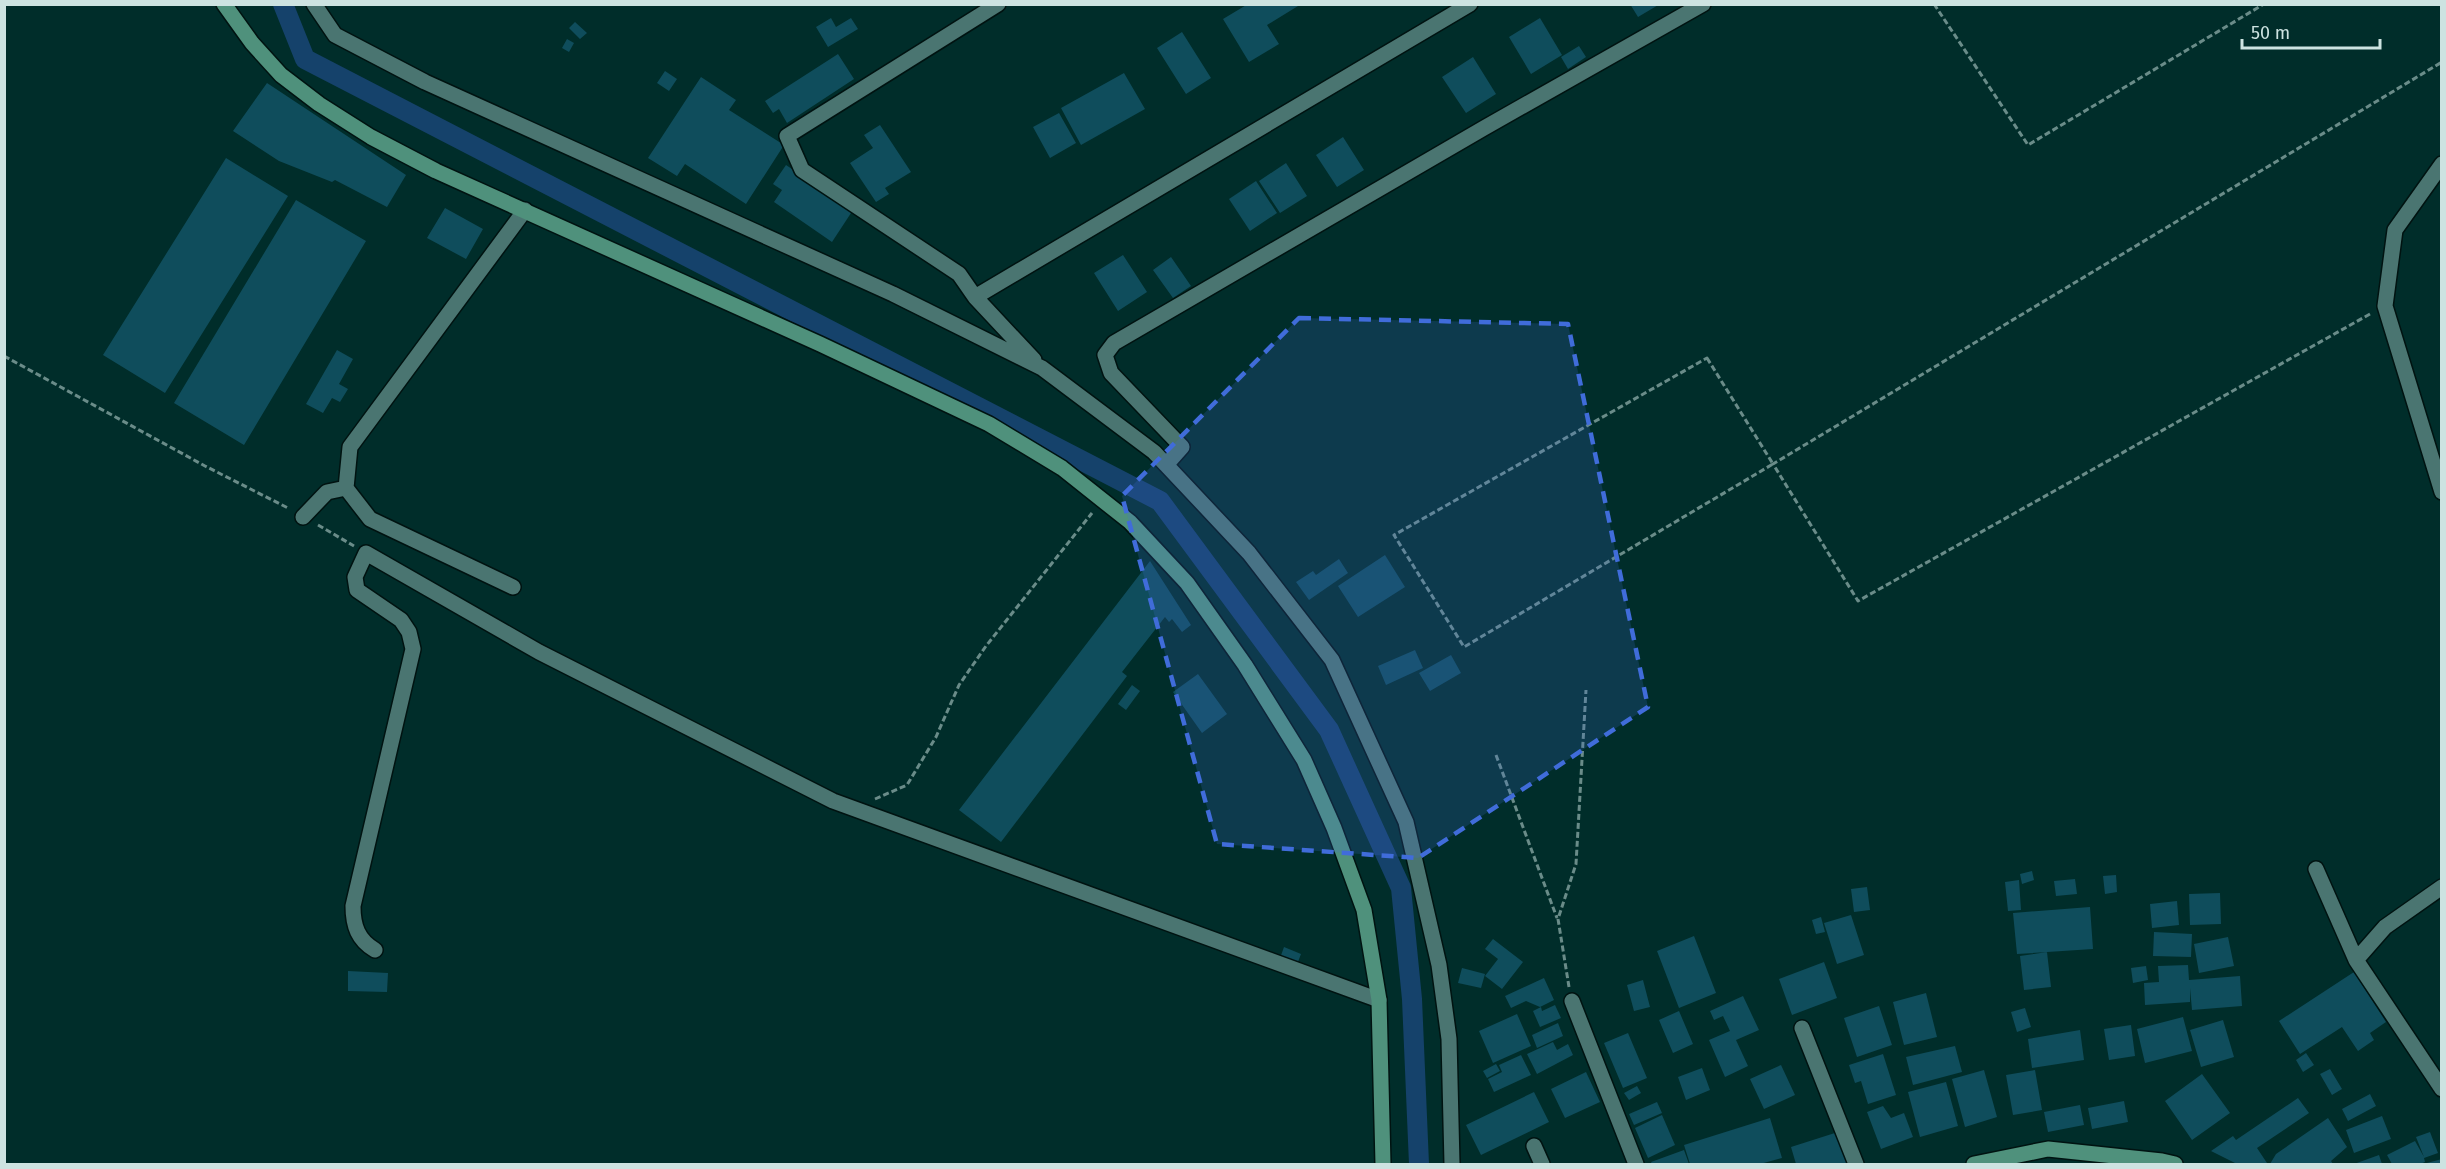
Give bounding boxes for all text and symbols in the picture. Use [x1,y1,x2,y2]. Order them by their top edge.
scale bar [2242,12,2380,50]
text: 50 m [2251,22,2290,44]

